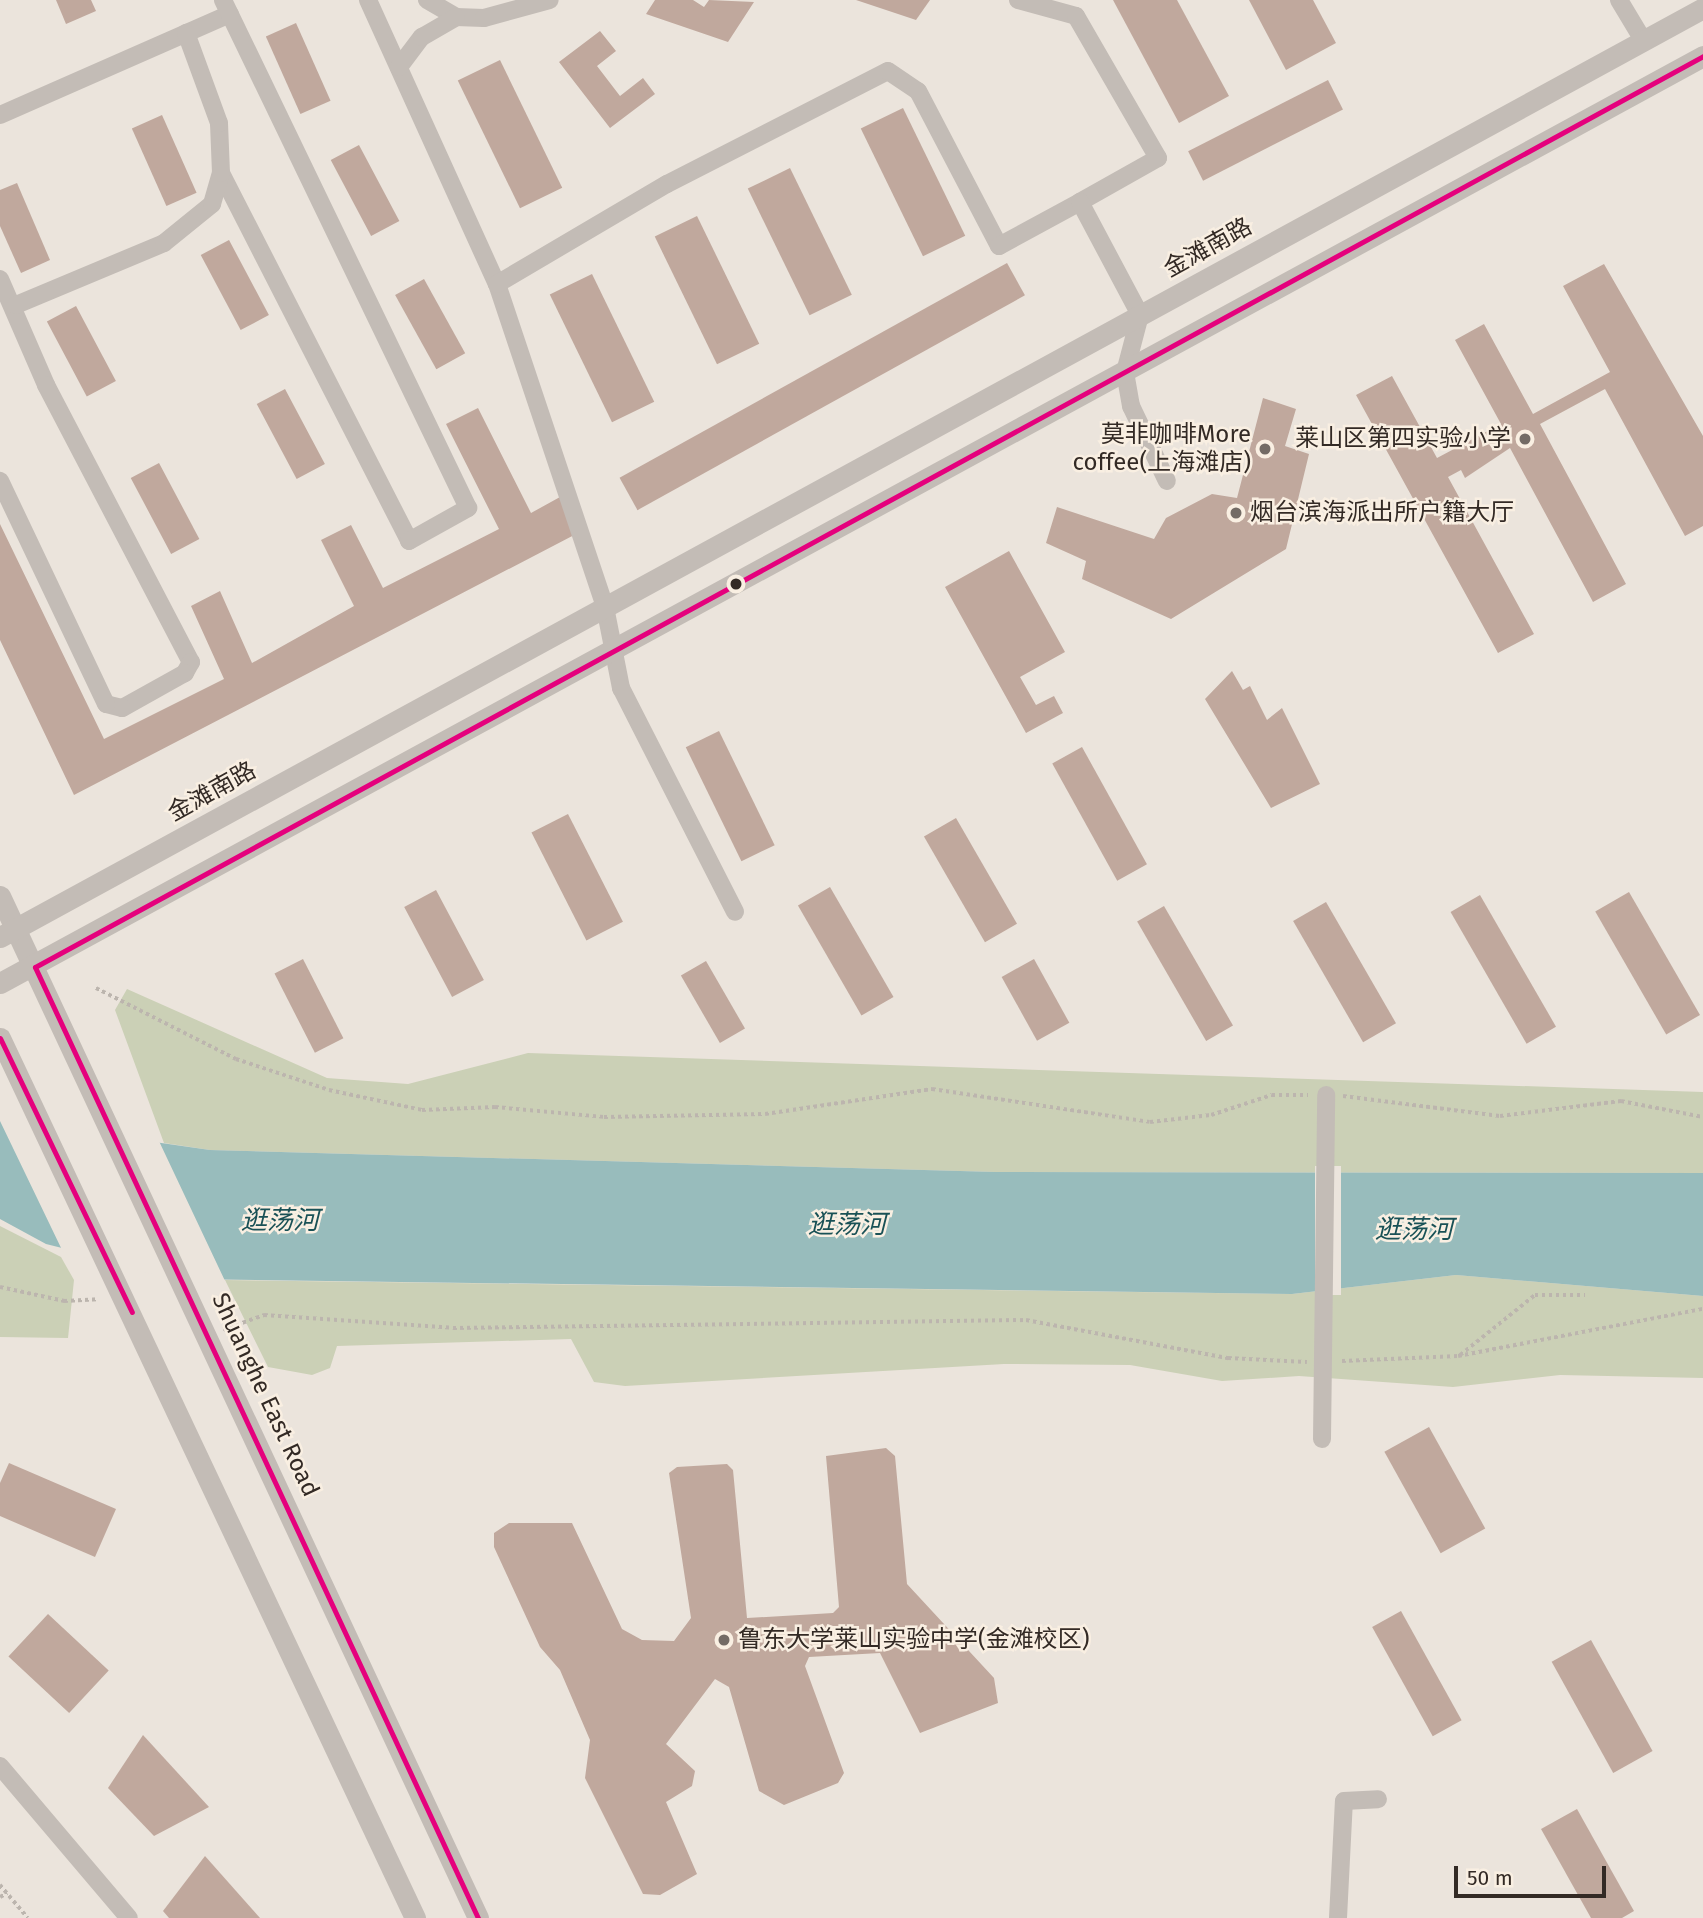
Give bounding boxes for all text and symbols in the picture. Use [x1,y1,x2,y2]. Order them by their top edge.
street label: 金滩南路 [1159,212,1257,284]
place label: 莫非咖啡More coffee(上海滩店) [1072,421,1251,477]
place label: 莱山区第四实验小学 [1295,425,1511,453]
marker: 莱山区第四实验小学 [1517,431,1533,447]
marker: 莫非咖啡More coffee(上海滩店) [1257,441,1273,457]
place label: 烟台滨海派出所户籍大厅 [1250,499,1514,527]
marker: 烟台滨海派出所户籍大厅 [1228,505,1244,521]
unlabelled marker [729,577,743,591]
street label: 金滩南路 [163,756,261,828]
water label: 逛荡河 [241,1205,319,1237]
water label: 逛荡河 [808,1209,886,1241]
water label: 逛荡河 [1375,1214,1453,1246]
street label: Shuanghe East Road [205,1289,325,1501]
place label: 鲁东大学莱山实验中学(金滩校区) [738,1626,1090,1654]
marker: 鲁东大学莱山实验中学(金滩校区) [716,1632,732,1648]
scale bar [1458,1852,1610,1896]
text: 50 m [1467,1865,1513,1891]

